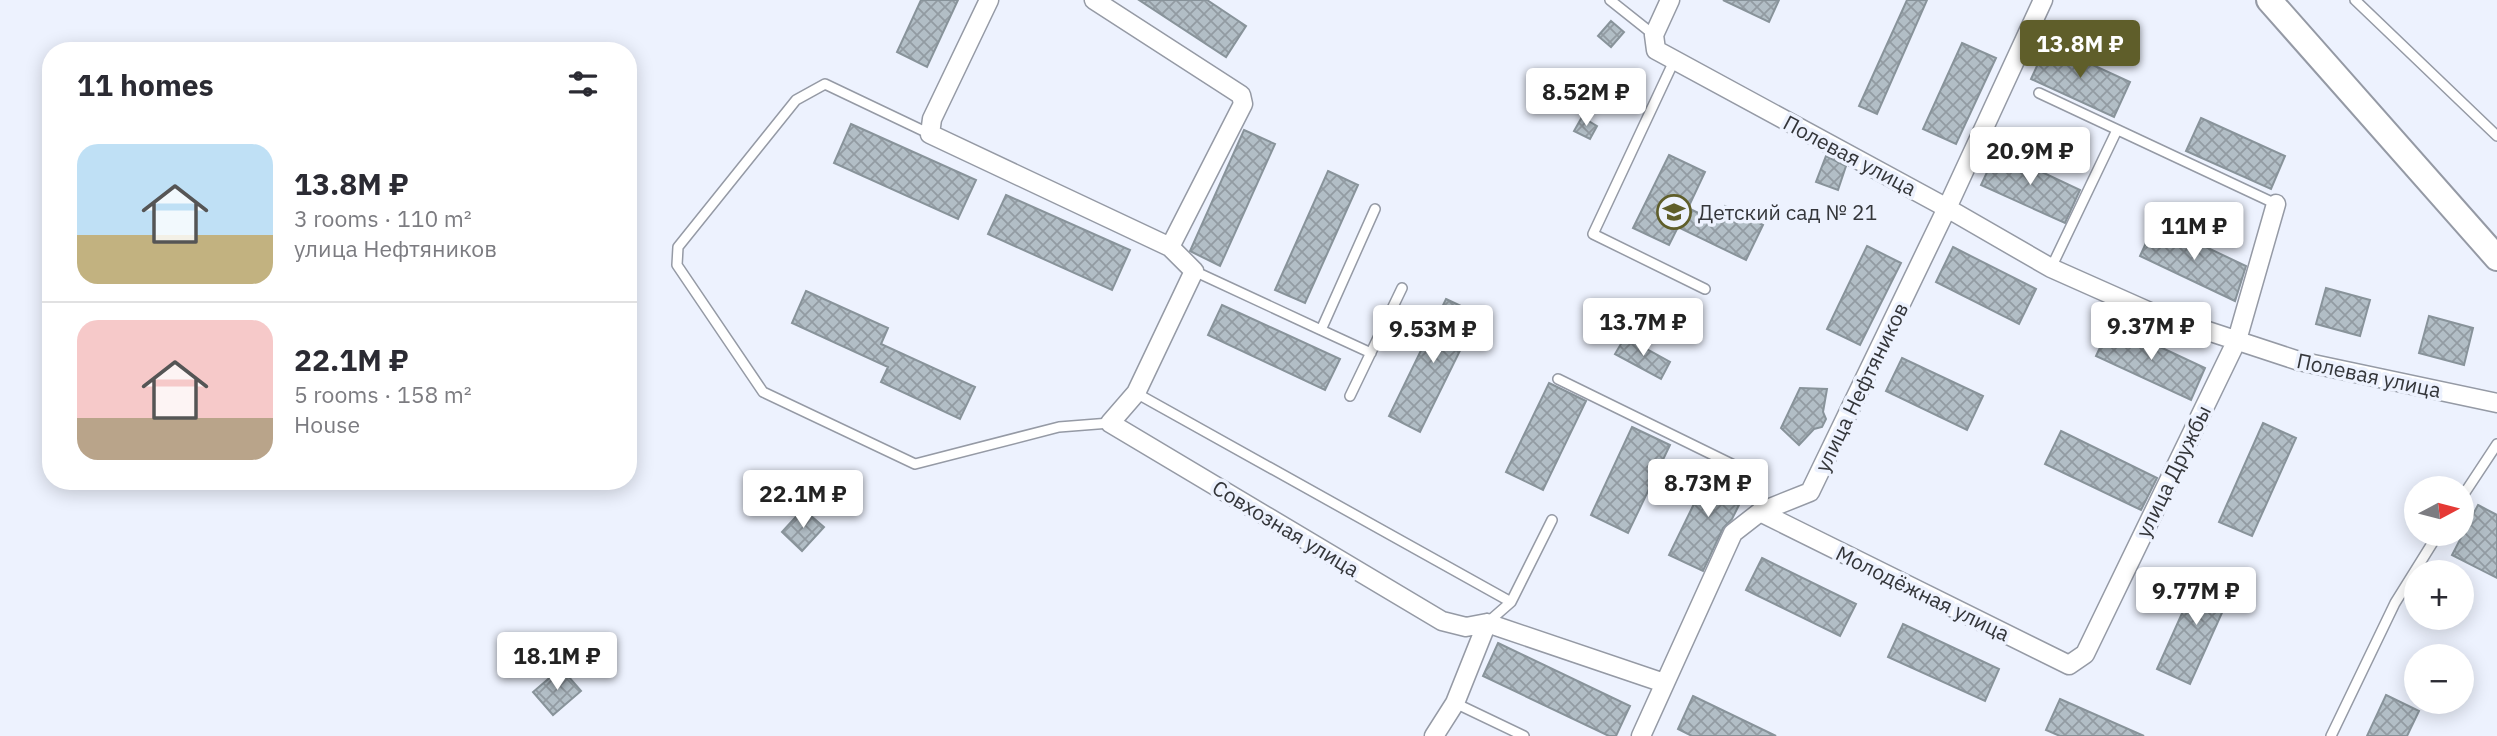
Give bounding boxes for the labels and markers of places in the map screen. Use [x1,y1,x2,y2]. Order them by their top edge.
pin: 13.8M ₽ [2015,20,2145,80]
pin: 8.52M ₽ [1521,68,1651,128]
pin: 20.9M ₽ [1965,128,2095,187]
school or university icon: Детский сад № 21 [1655,193,1693,231]
place label: Детский сад № 21 [1698,198,1877,226]
pin: 11M ₽ [2145,202,2243,262]
pin: 13.7M ₽ [1578,298,1708,358]
pin: 9.37M ₽ [2086,302,2216,362]
pin: 9.53M ₽ [1368,306,1498,365]
pin: 8.73M ₽ [1643,460,1773,519]
pin: 22.1M ₽ [738,470,868,530]
pin: 9.77M ₽ [2131,568,2261,627]
pin: 18.1M ₽ [492,632,622,692]

